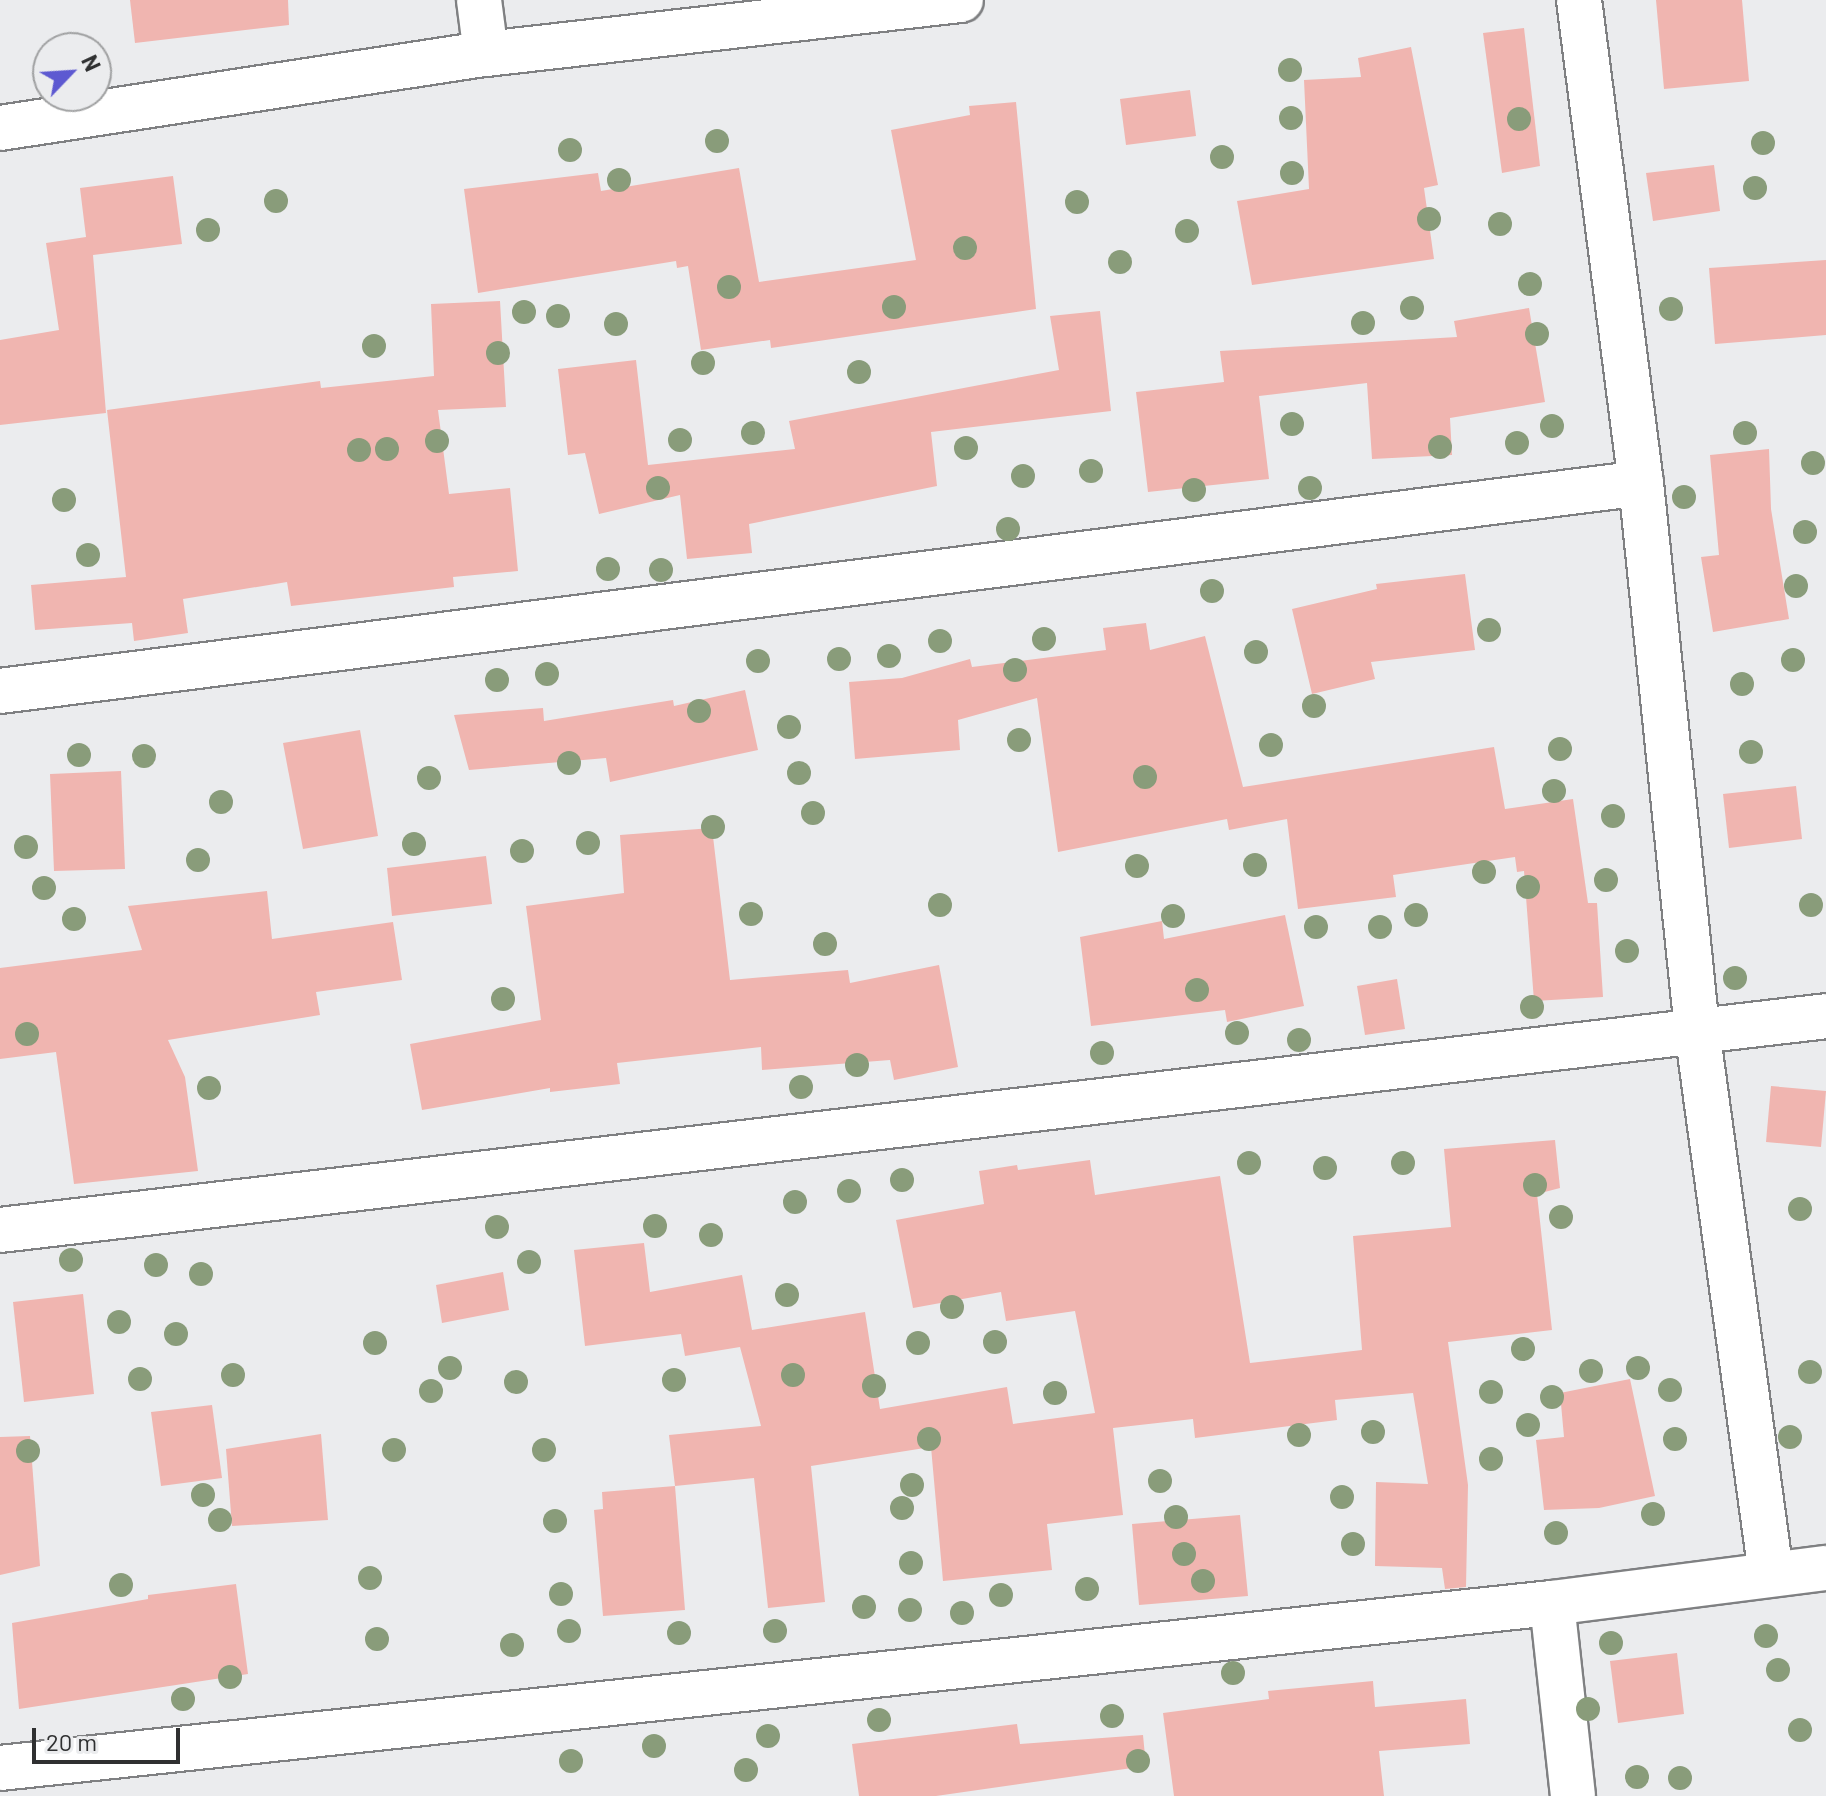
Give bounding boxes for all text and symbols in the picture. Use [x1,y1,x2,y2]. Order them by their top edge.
north arrow [32,32,112,112]
text: N [77,51,107,75]
scale bar [36,1712,184,1762]
text: 20 m [46,1727,97,1756]

